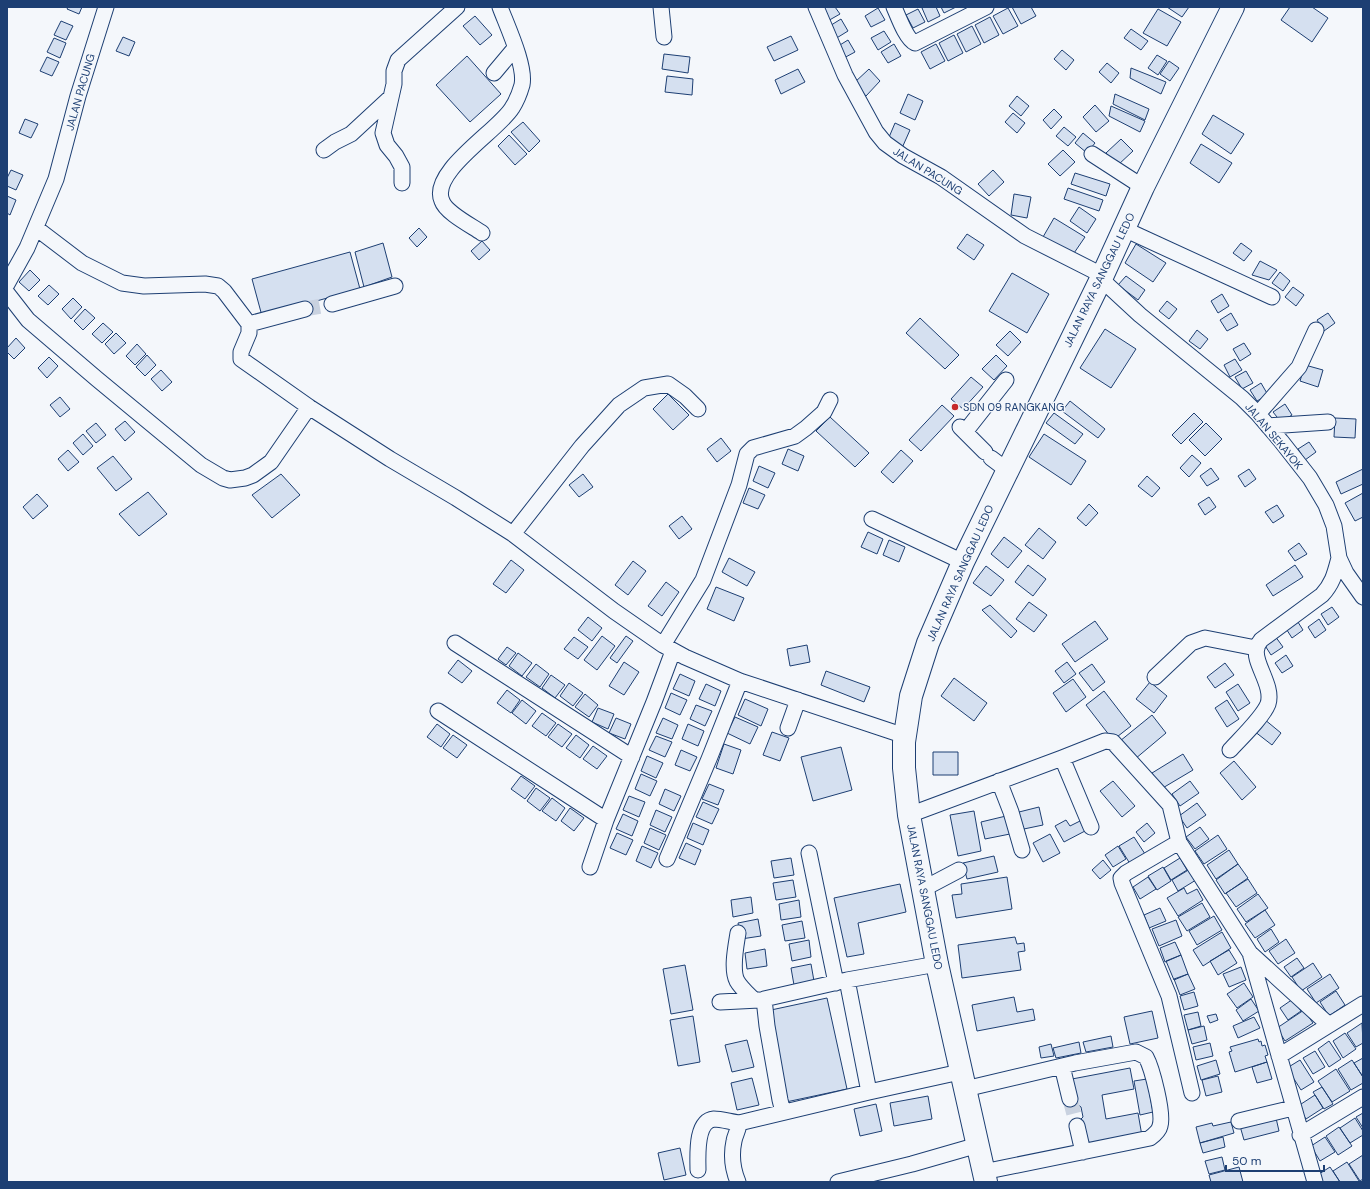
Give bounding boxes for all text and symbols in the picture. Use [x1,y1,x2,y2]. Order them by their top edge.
street label: JALAN PACUNG [62,52,98,132]
street label: JALAN PACUNG [891,144,965,198]
street label: JALAN RAYA SANGGAU LEDO [1060,210,1138,350]
place label: SDN 09 RANGKANG [963,400,1064,414]
street label: JALAN SEKAYOK [1242,400,1306,473]
marker: SDN 09 RANGKANG [950,402,960,412]
street label: JALAN RAYA SANGGAU LEDO [923,502,997,644]
street label: JALAN RAYA SANGGAU LEDO [904,823,946,971]
scale bar [1226,1147,1324,1173]
text: 50 m [1232,1153,1261,1169]

